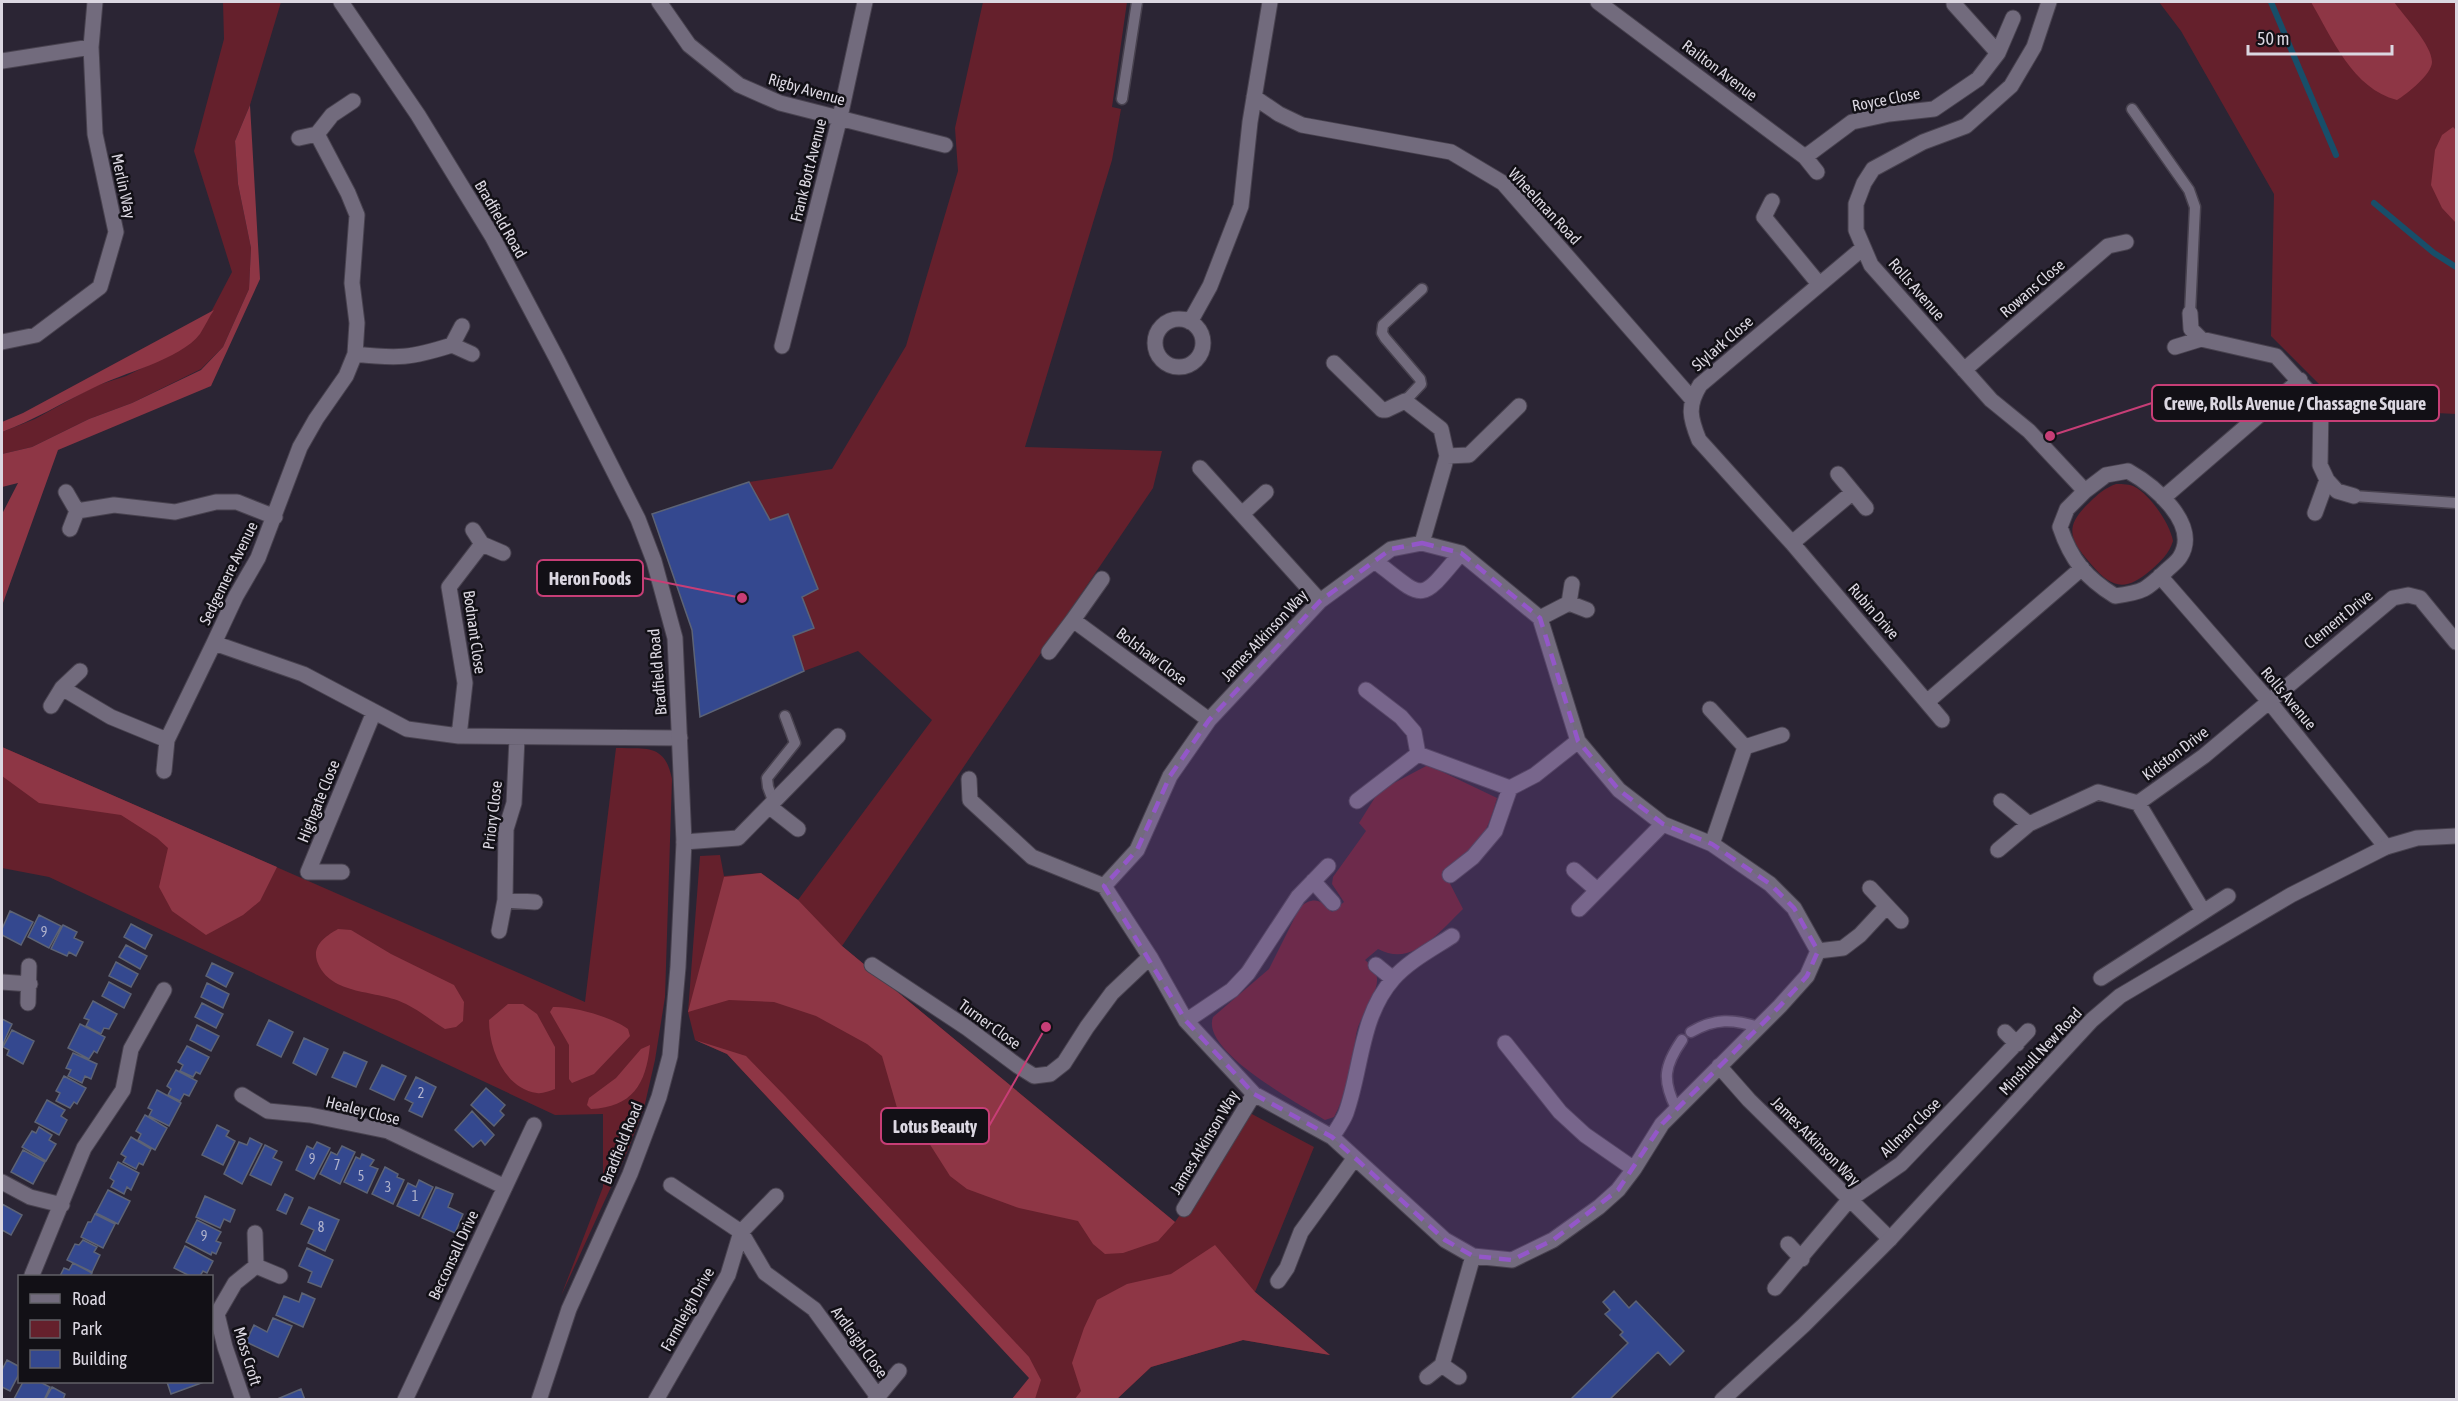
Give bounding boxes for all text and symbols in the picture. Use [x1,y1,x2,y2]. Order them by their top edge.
scale bar [2248,18,2392,56]
text: 50 m [2257,28,2289,49]
street label: Railton Avenue [1679,36,1761,104]
street label: Rigby Avenue [766,69,847,110]
street label: Royce Close [1850,84,1922,115]
street label: Frank Bott Avenue [786,117,830,223]
street label: Merlin Way [107,152,140,221]
street label: Wheelman Road [1505,164,1585,248]
street label: Bradfield Road [472,177,530,261]
street label: Rolls Avenue [1885,254,1949,324]
street label: Rowans Close [1996,255,2068,321]
street label: Slylark Close [1688,312,1757,375]
callout: Crewe, Rolls Avenue / Chassagne Square [2152,385,2439,421]
text: Crewe, Rolls Avenue / Chassagne Square [2164,393,2426,414]
street label: Sedgemere Avenue [195,518,262,628]
callout: Heron Foods [537,560,643,596]
text: Heron Foods [549,568,632,589]
street label: Rubin Drive [1845,579,1903,643]
street label: James Atkinson Way [1217,585,1312,685]
street label: Clement Drive [2300,586,2376,652]
street label: Bodnant Close [460,589,490,675]
street label: Bolshaw Close [1113,624,1191,688]
street label: Bradfield Road [644,628,670,716]
street label: Rolls Avenue [2258,663,2320,733]
street label: Kidston Drive [2139,722,2211,784]
street label: Highgate Close [293,757,344,845]
street label: Priory Close [479,780,506,850]
house number: 9 [41,924,47,940]
street label: Turner Close [955,995,1025,1053]
street label: Minshull New Road [1995,1004,2085,1098]
house number: 2 [418,1085,424,1101]
street label: James Atkinson Way [1166,1086,1243,1198]
street label: Healey Close [324,1092,402,1129]
street label: James Atkinson Way [1767,1093,1864,1190]
street label: Allman Close [1876,1094,1944,1160]
street label: Bradfield Road [596,1099,646,1187]
callout: Lotus Beauty [881,1108,989,1144]
text: Lotus Beauty [893,1116,978,1137]
house number: 9 [309,1151,315,1167]
house number: 7 [334,1157,340,1173]
house number: 5 [358,1168,364,1184]
house number: 3 [385,1179,391,1195]
house number: 1 [412,1188,418,1204]
street label: Becconsall Drive [424,1207,482,1303]
house number: 8 [318,1219,325,1235]
house number: 9 [201,1228,207,1244]
street label: Farmleigh Drive [657,1264,718,1354]
legend [18,1275,213,1383]
text: Road [72,1288,106,1309]
street label: Ardleigh Close [827,1303,892,1382]
text: Park [72,1318,102,1339]
street label: Moss Croft [231,1325,266,1388]
text: Building [72,1348,127,1369]

